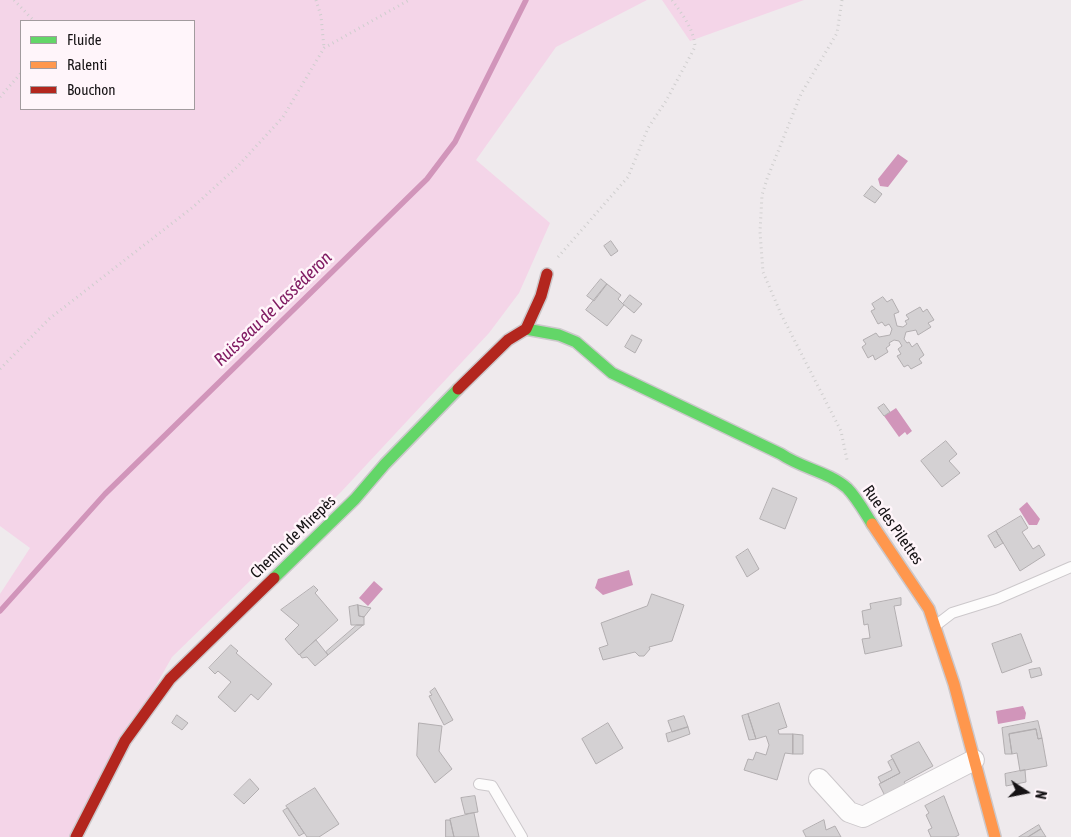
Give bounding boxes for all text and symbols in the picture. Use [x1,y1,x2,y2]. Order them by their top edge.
legend [20,20,195,110]
text: Fluide [67,31,102,48]
text: Ralenti [67,56,107,73]
text: Bouchon [67,81,116,98]
water label: Ruisseau de Lasséderon [210,247,336,371]
street label: Rue des Pilettes [859,482,927,568]
street label: Chemin de Mirepès [246,491,340,583]
north arrow [1001,767,1051,817]
text: N [1032,789,1049,800]

